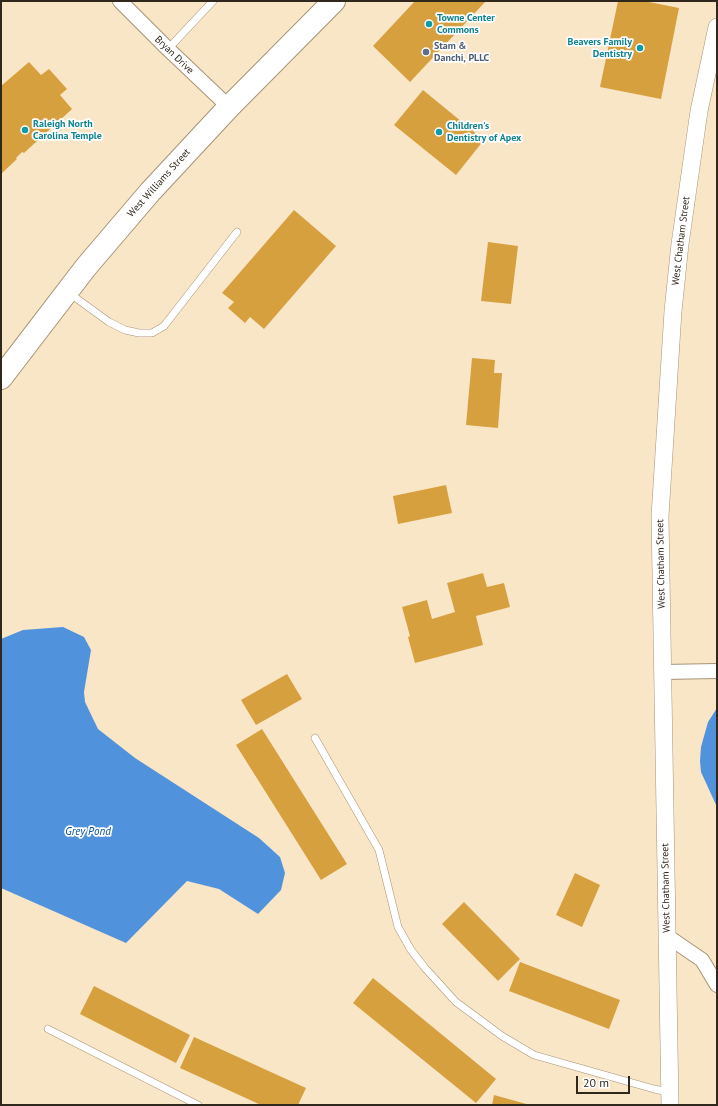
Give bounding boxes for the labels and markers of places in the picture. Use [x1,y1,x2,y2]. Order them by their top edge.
place label: Towne Center Commons [437,12,495,36]
marker: Towne Center Commons [424,19,434,29]
place label: Beavers Family Dentistry [568,36,632,60]
place label: Stam & Danchi, PLLC [434,40,489,64]
marker: Beavers Family Dentistry [635,43,645,53]
marker: Stam & Danchi, PLLC [421,47,431,57]
place label: Raleigh North Carolina Temple [33,118,102,142]
place label: Children's Dentistry of Apex [447,120,521,144]
marker: Raleigh North Carolina Temple [20,125,30,135]
marker: Children's Dentistry of Apex [434,127,444,137]

